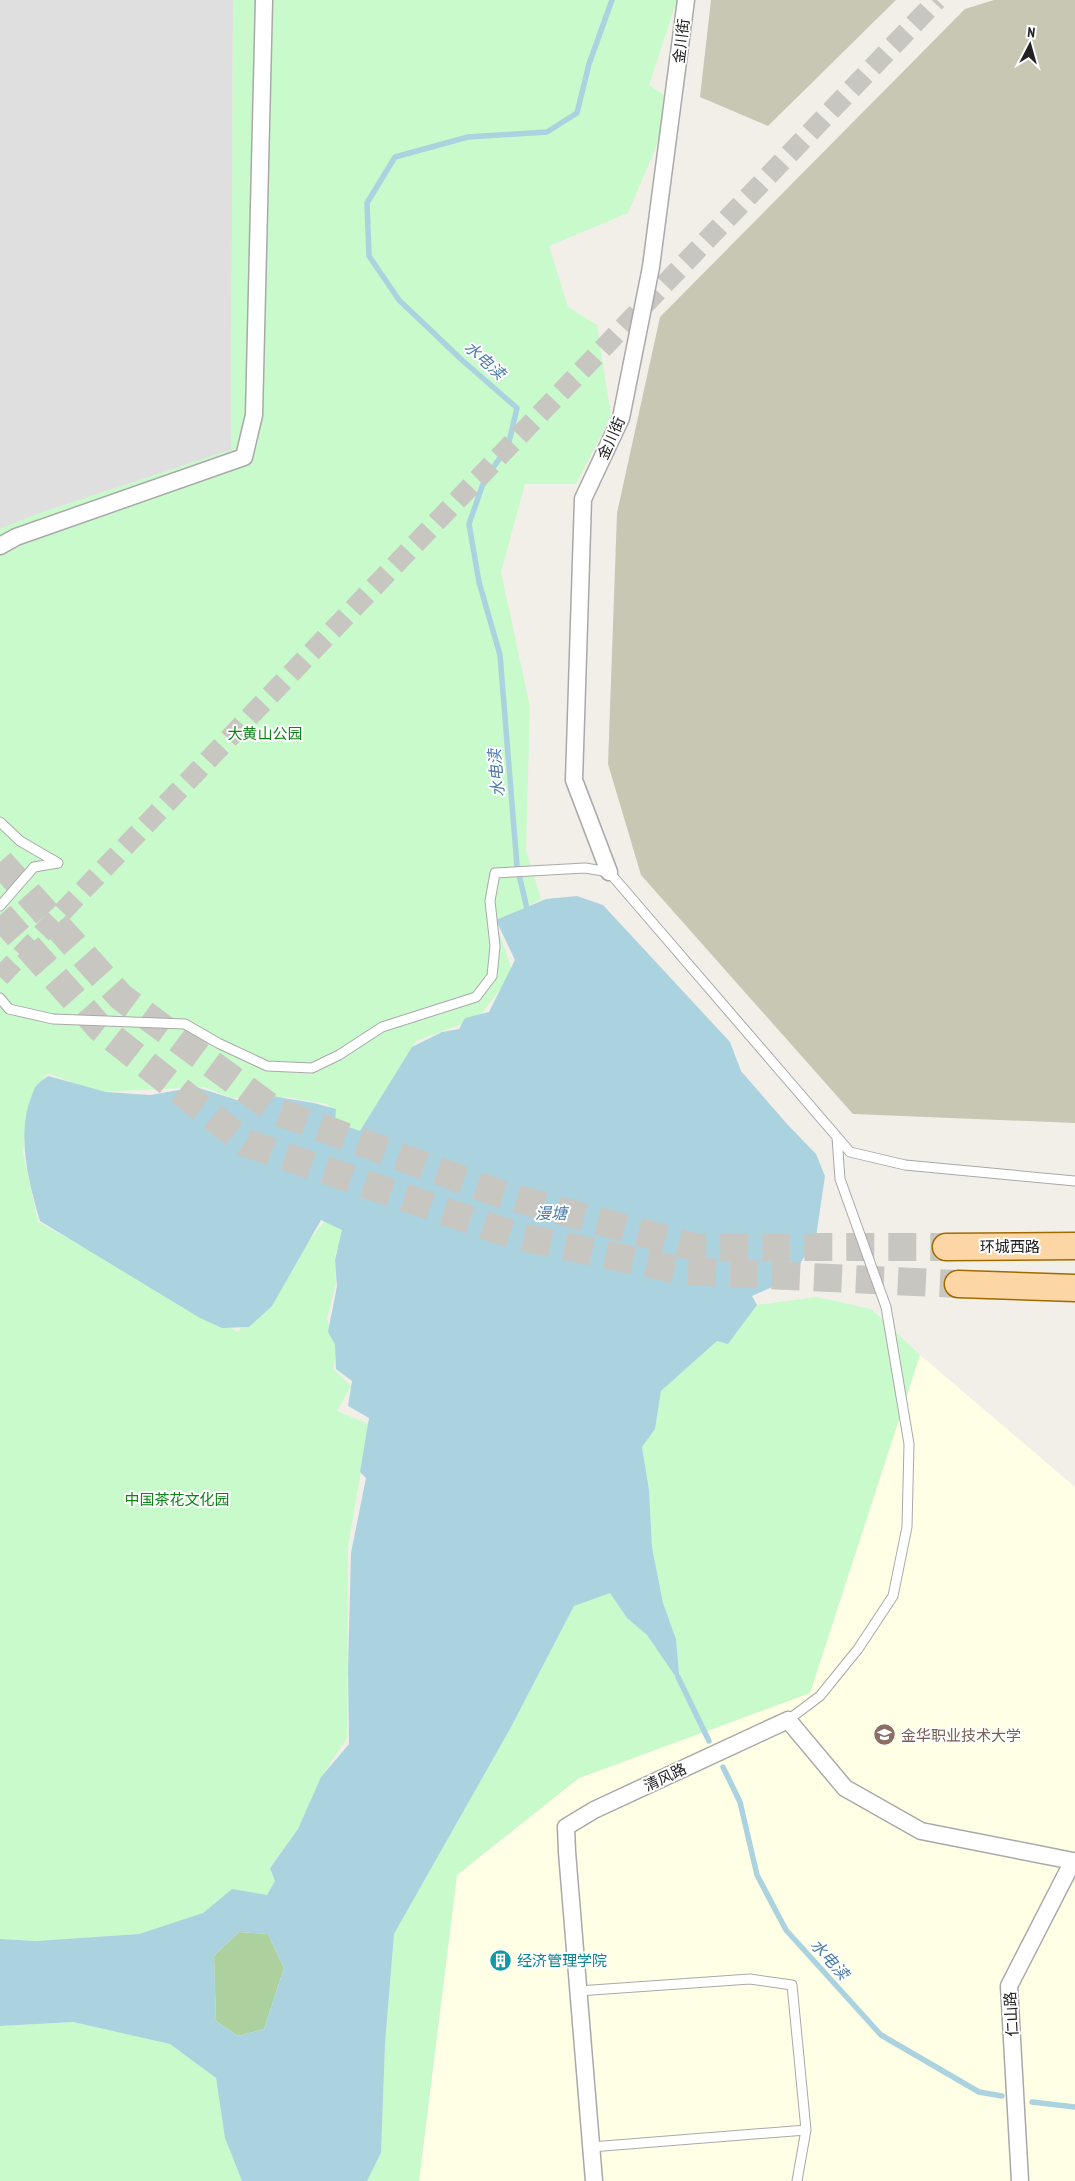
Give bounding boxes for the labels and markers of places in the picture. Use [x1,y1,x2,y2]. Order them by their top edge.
school or university icon: 金华职业技术大学 [873,1723,897,1747]
place label: 金华职业技术大学 [901,1726,1021,1745]
building icon: 经济管理学院 [489,1948,513,1972]
place label: 经济管理学院 [517,1951,607,1970]

